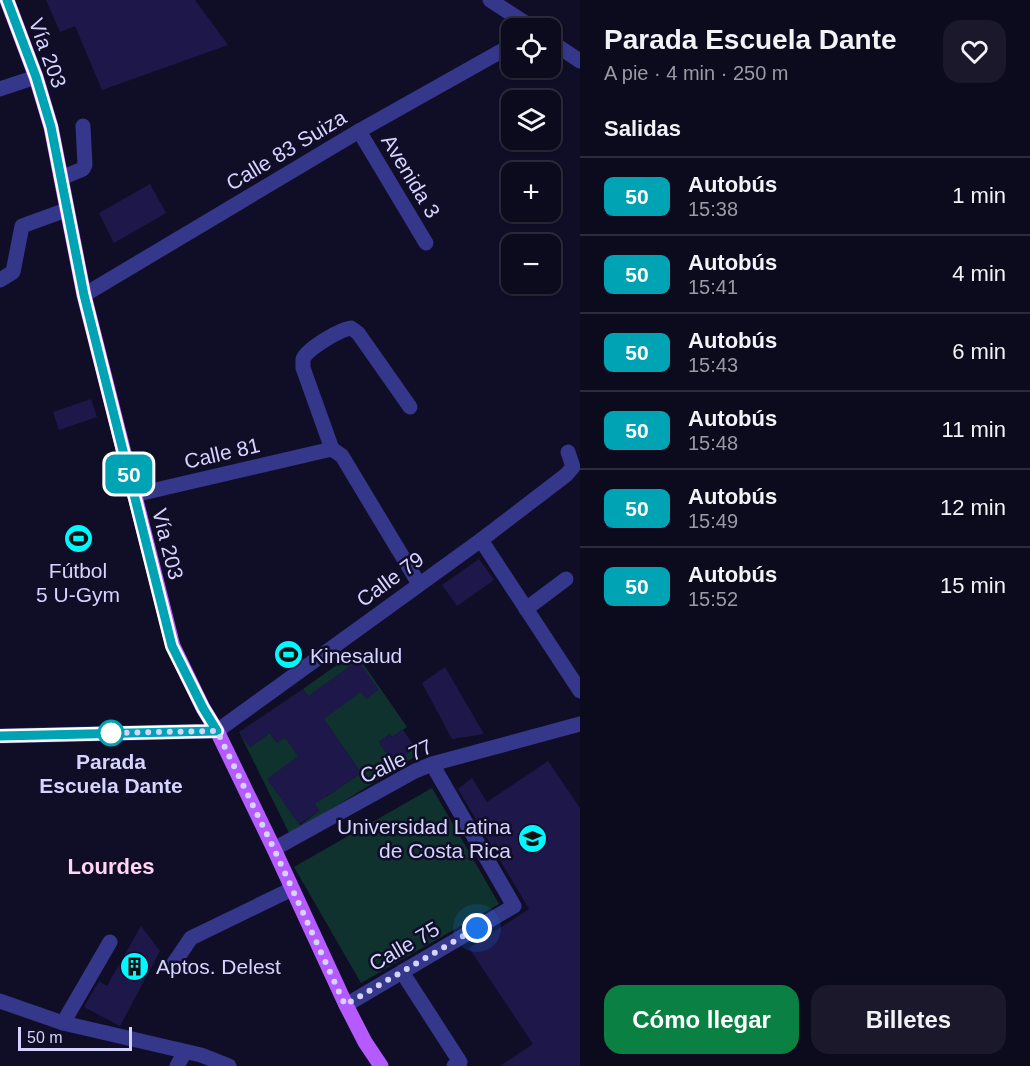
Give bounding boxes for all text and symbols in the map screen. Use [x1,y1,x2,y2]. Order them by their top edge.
street label: Vía 203 [25,15,71,91]
map controls [501,18,561,294]
button: locate [501,18,561,78]
button: heart [943,20,1006,83]
text: Parada Escuela Dante [604,24,897,55]
text: A pie · 4 min · 250 m [604,62,789,84]
button: layers [501,90,561,150]
street label: Calle 83 Suiza [222,105,350,195]
text: Salidas [604,116,681,141]
street label: Avenida 3 [377,130,445,222]
button: + [501,162,561,222]
text: Autobús [688,172,777,197]
text: 1 min [952,183,1006,208]
text: 50 [625,185,649,208]
text: 15:38 [688,198,738,220]
button: − [501,234,561,294]
text: Autobús [688,250,777,275]
text: 4 min [952,261,1006,286]
text: 50 [625,263,649,286]
text: 15:41 [688,276,738,298]
text: Autobús [688,328,777,353]
text: 6 min [952,339,1006,364]
text: 50 [625,341,649,364]
text: 15:43 [688,354,738,376]
text: Autobús [688,406,777,431]
text: 11 min [942,417,1006,442]
text: 50 [625,419,649,442]
text: 15:48 [688,432,738,454]
street label: Calle 81 [182,433,262,473]
line badge: 50 [102,454,156,494]
text: 50 [117,463,141,486]
text: Autobús [688,484,777,509]
text: 12 min [940,495,1006,520]
text: 50 [625,497,649,520]
street label: Vía 203 [148,506,188,582]
text: 15:49 [688,510,738,532]
sports icon: Fútbol 5 U-Gym [62,523,94,555]
street label: Calle 79 [352,547,428,611]
place label: Fútbol 5 U-Gym [36,559,120,606]
text: Autobús [688,562,777,587]
text: 15 min [940,573,1006,598]
text: 50 [625,575,649,598]
text: 15:52 [688,588,738,610]
sports icon: Kinesalud [273,639,305,671]
place label: Kinesalud [310,644,402,667]
marker: Parada Escuela Dante [98,720,124,746]
street label: Calle 77 [356,734,436,788]
place label: Parada Escuela Dante [39,750,183,797]
place label: Universidad Latina de Costa Rica [337,815,511,862]
school or university icon: Universidad Latina de Costa Rica [516,822,548,854]
district label: Lourdes [68,854,154,879]
your location [462,913,492,943]
street label: Calle 75 [365,917,443,975]
building icon: Aptos. Delest [119,950,151,982]
place label: Aptos. Delest [156,955,281,978]
button: Cómo llegar [604,985,799,1054]
button: Billetes [811,985,1006,1054]
scale bar [18,1024,132,1052]
text: 50 m [27,1029,63,1046]

